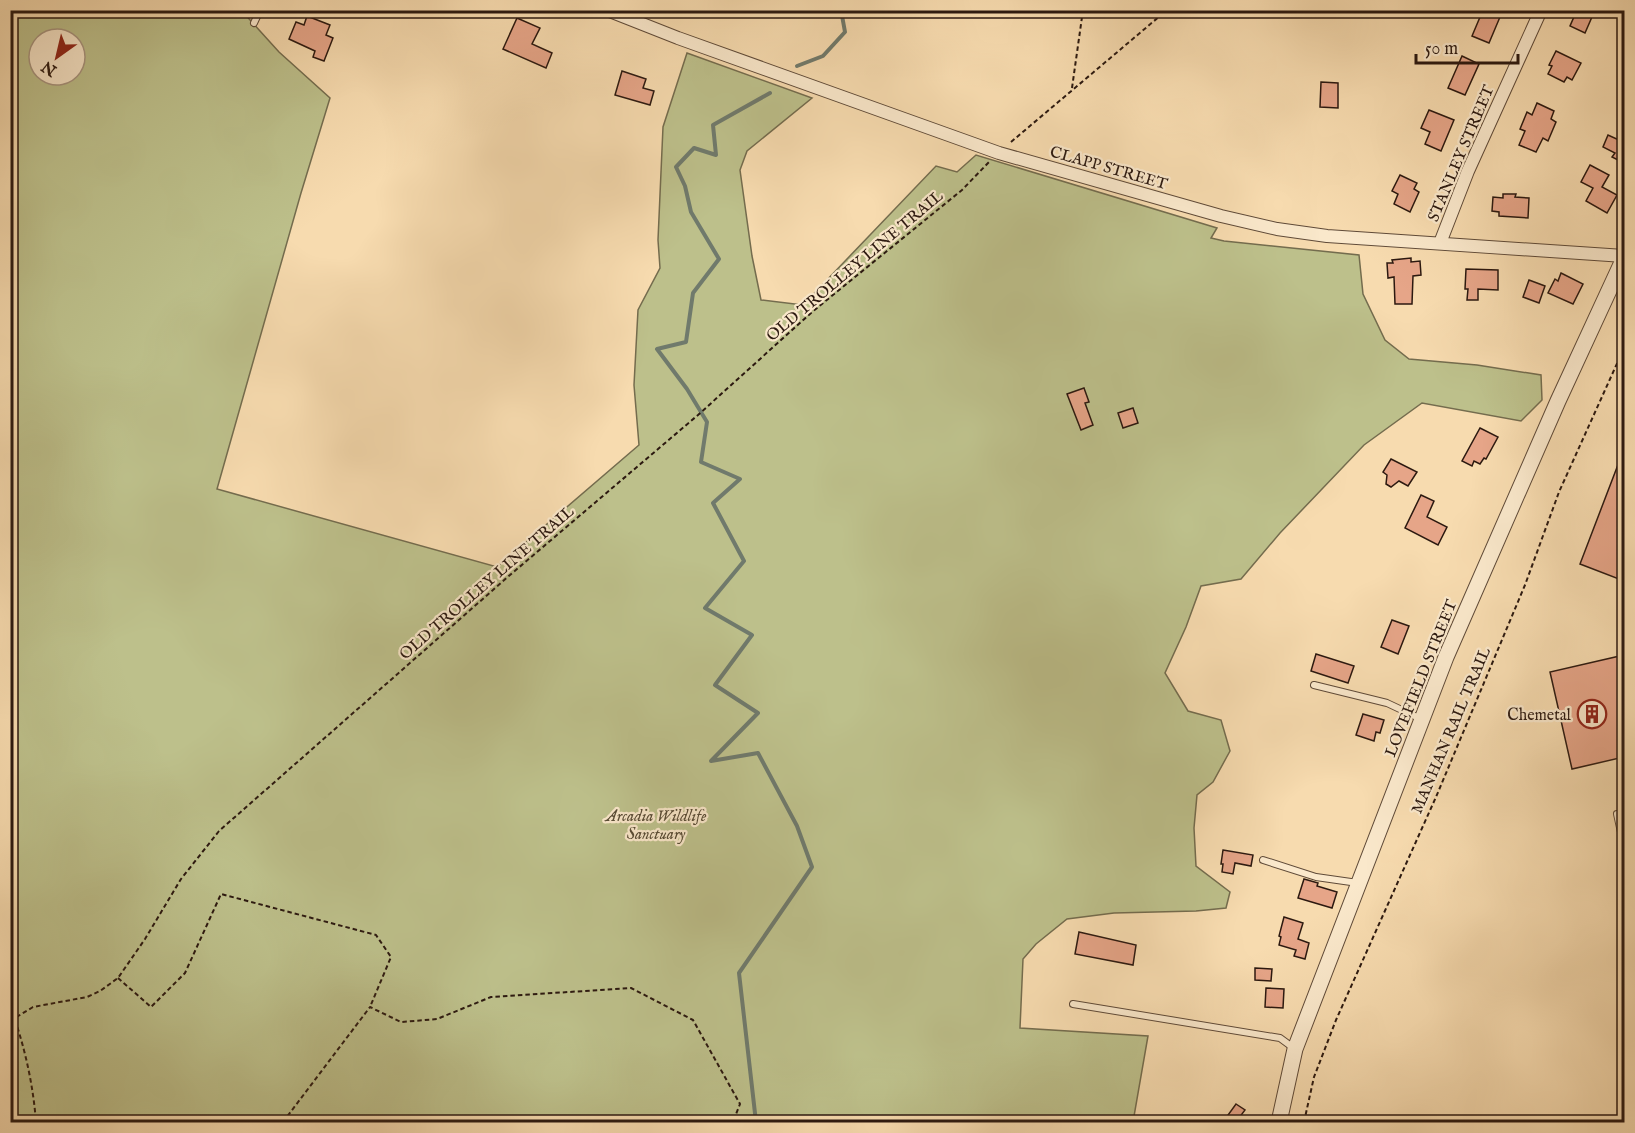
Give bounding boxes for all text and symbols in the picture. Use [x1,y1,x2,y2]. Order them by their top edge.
north arrow [27,27,87,87]
scale bar [1416,27,1518,65]
text: 50 m [1425,38,1458,61]
text: N [38,56,62,80]
street label: STANLEY STREET [1424,82,1500,225]
street label: CLAPP STREET [1047,143,1170,195]
street label: OLD TROLLEY LINE TRAIL [763,186,948,346]
street label: OLD TROLLEY LINE TRAIL [396,502,579,665]
street label: LOVEFIELD STREET [1381,597,1463,760]
street label: MANHAN RAIL TRAIL [1408,644,1496,817]
building icon: Chemetal [1576,698,1608,730]
place label: Chemetal [1507,706,1572,726]
park label: Arcadia Wildlife Sanctuary [604,807,707,845]

